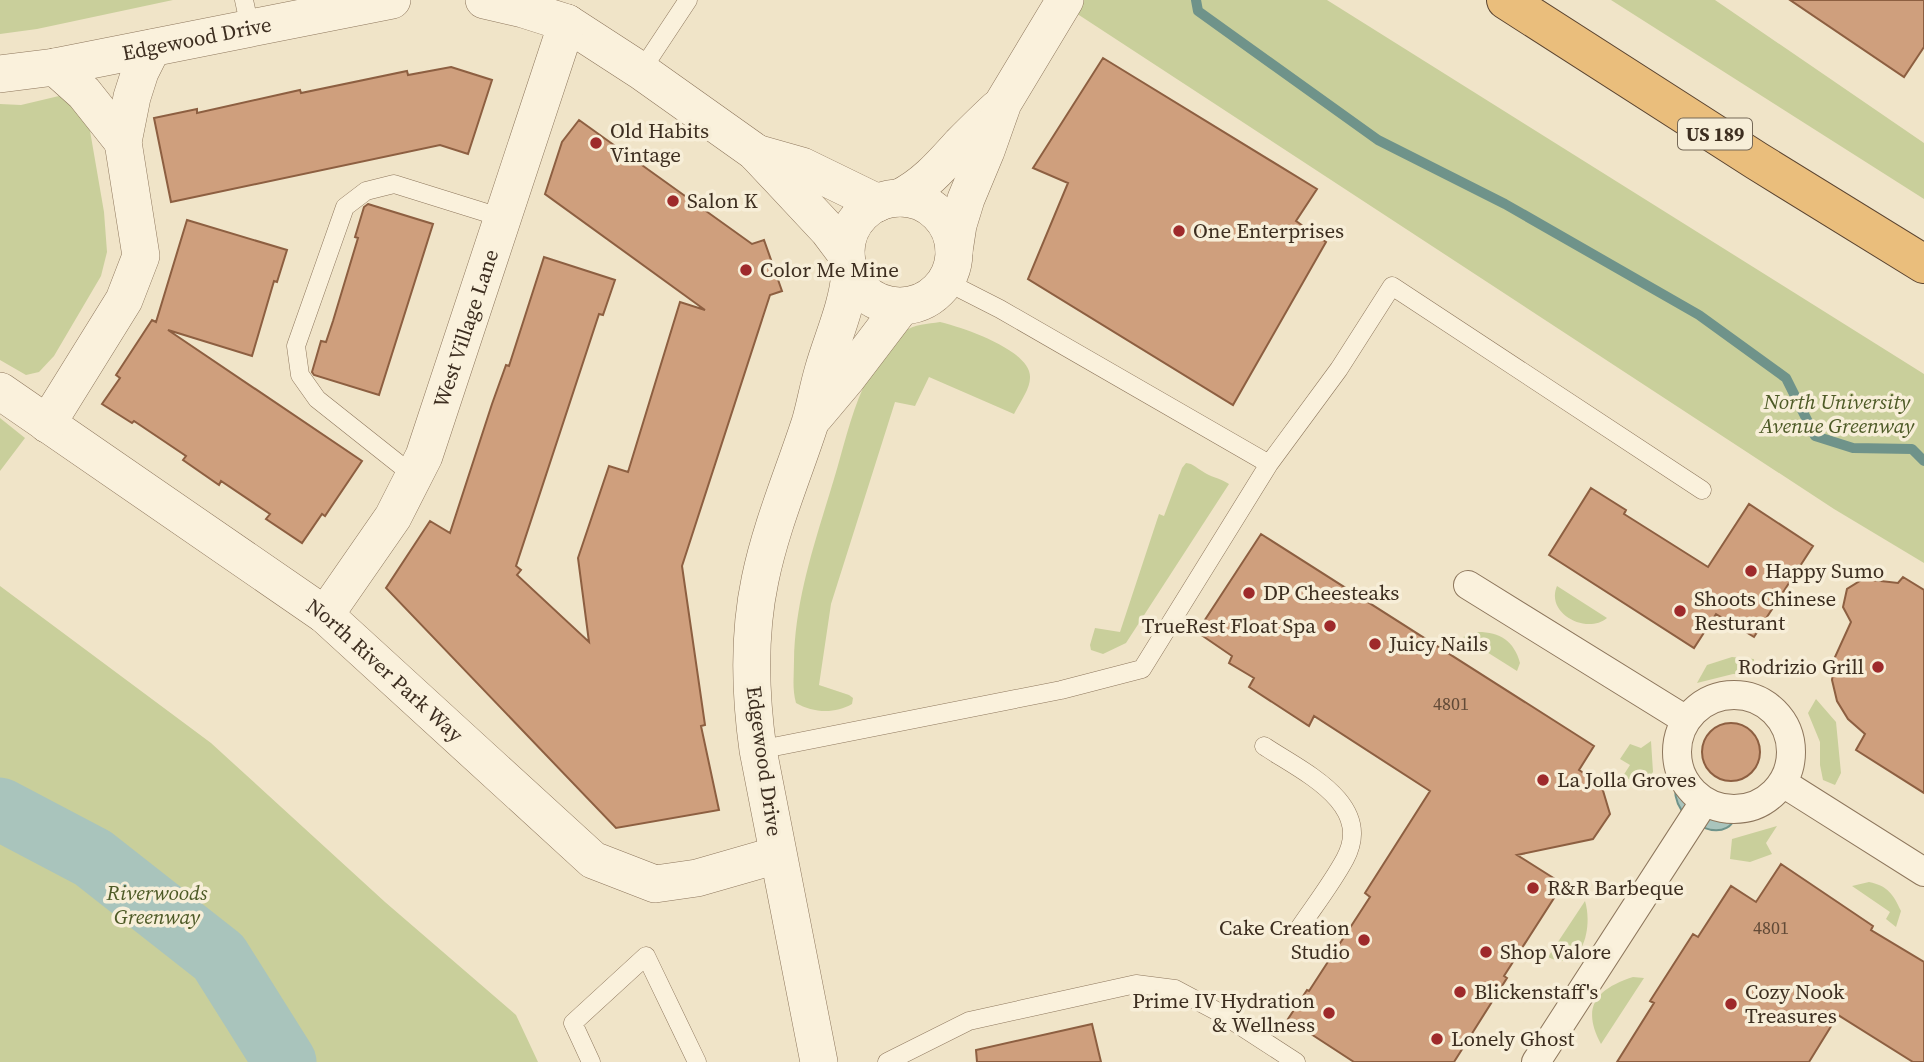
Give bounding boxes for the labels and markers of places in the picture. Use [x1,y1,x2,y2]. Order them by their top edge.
place label: Old Habits Vintage [610,116,709,169]
marker: Old Habits Vintage [588,135,604,151]
place label: Salon K [687,186,758,215]
marker: Salon K [665,193,681,209]
place label: One Enterprises [1193,216,1344,245]
marker: One Enterprises [1171,223,1187,239]
place label: Color Me Mine [760,255,899,284]
marker: Color Me Mine [738,262,754,278]
place label: Happy Sumo [1765,556,1884,585]
marker: Happy Sumo [1743,563,1759,579]
place label: DP Cheesteaks [1263,578,1399,607]
place label: Shoots Chinese Resturant [1694,584,1836,637]
marker: DP Cheesteaks [1241,585,1257,601]
marker: Shoots Chinese Resturant [1672,603,1688,619]
place label: TrueRest Float Spa [1142,611,1316,640]
marker: TrueRest Float Spa [1322,618,1338,634]
place label: Juicy Nails [1388,629,1488,658]
marker: Juicy Nails [1367,636,1383,652]
place label: Rodrizio Grill [1738,652,1864,681]
marker: Rodrizio Grill [1870,659,1886,675]
place label: La Jolla Groves [1557,765,1696,794]
marker: La Jolla Groves [1535,772,1551,788]
place label: R&R Barbeque [1547,873,1684,902]
marker: R&R Barbeque [1525,880,1541,896]
place label: Cake Creation Studio [1219,913,1350,966]
marker: Cake Creation Studio [1356,932,1372,948]
place label: Shop Valore [1500,937,1611,966]
marker: Shop Valore [1478,944,1494,960]
place label: Blickenstaff's [1474,977,1598,1006]
place label: Cozy Nook Treasures [1745,977,1845,1030]
marker: Blickenstaff's [1452,984,1468,1000]
place label: Prime IV Hydration & Wellness [1132,986,1315,1039]
marker: Cozy Nook Treasures [1723,996,1739,1012]
marker: Prime IV Hydration & Wellness [1321,1005,1337,1021]
place label: Lonely Ghost [1451,1024,1575,1053]
marker: Lonely Ghost [1429,1031,1445,1047]

